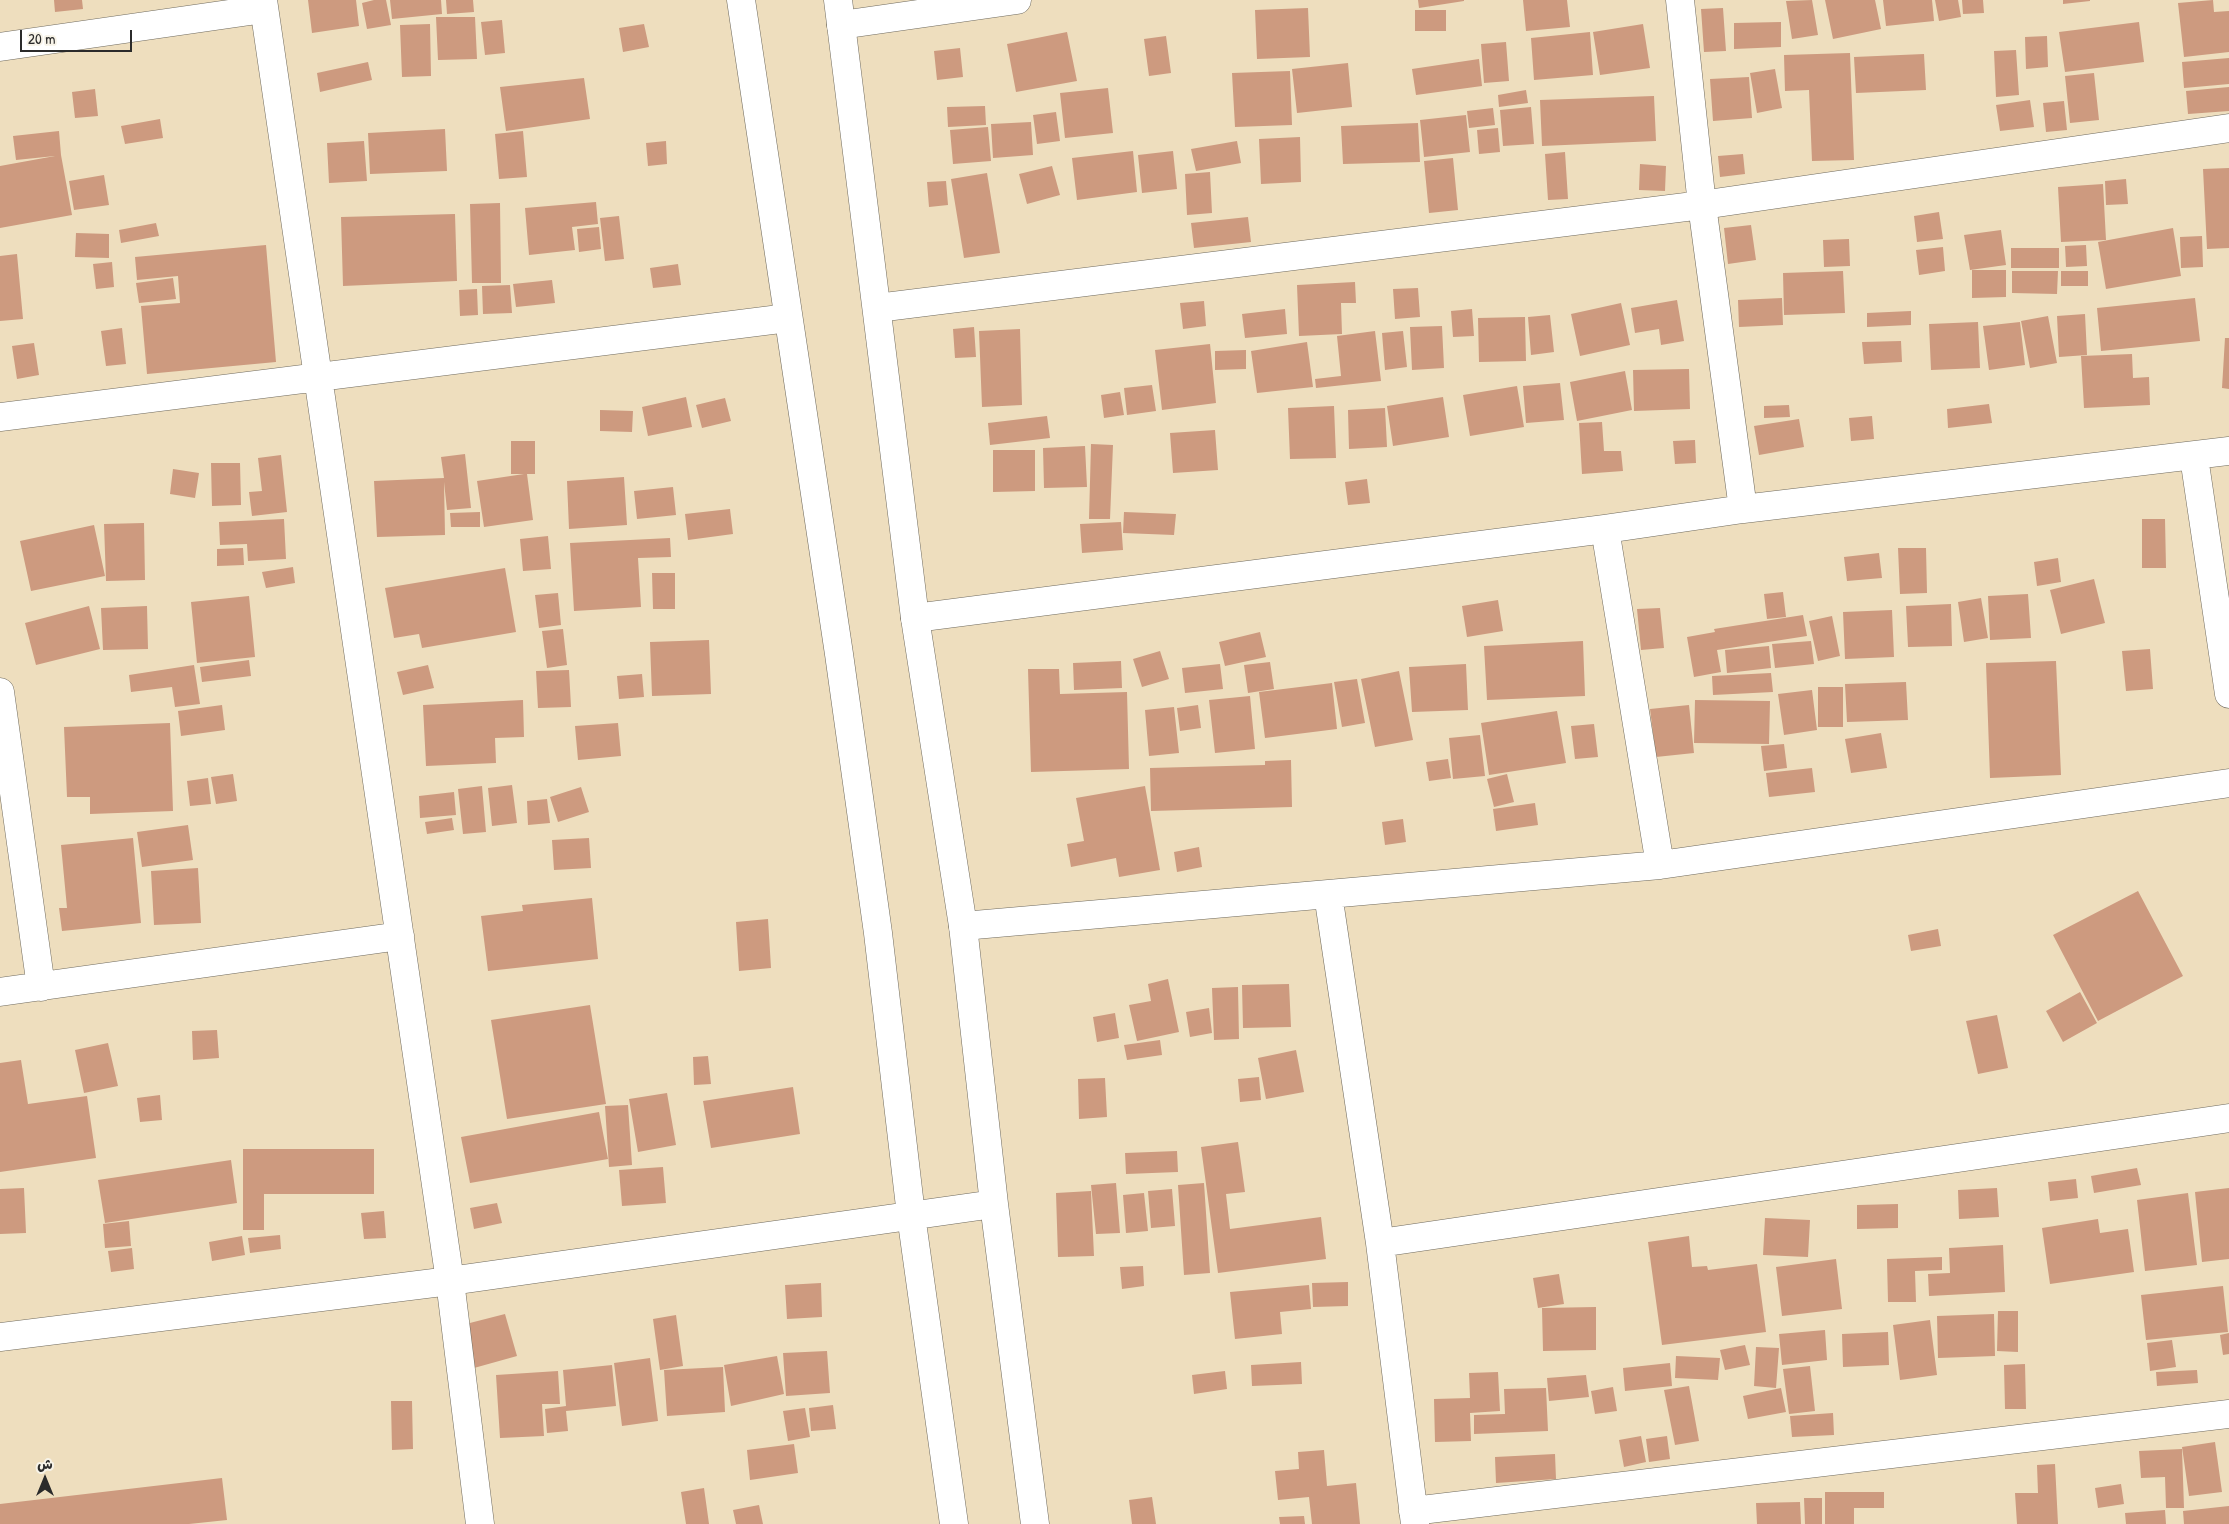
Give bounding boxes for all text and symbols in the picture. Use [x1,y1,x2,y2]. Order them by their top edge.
scale bar [22,20,135,52]
text: 20 m [28,28,55,49]
north arrow [20,1454,70,1504]
text: ش [37,1454,53,1473]

